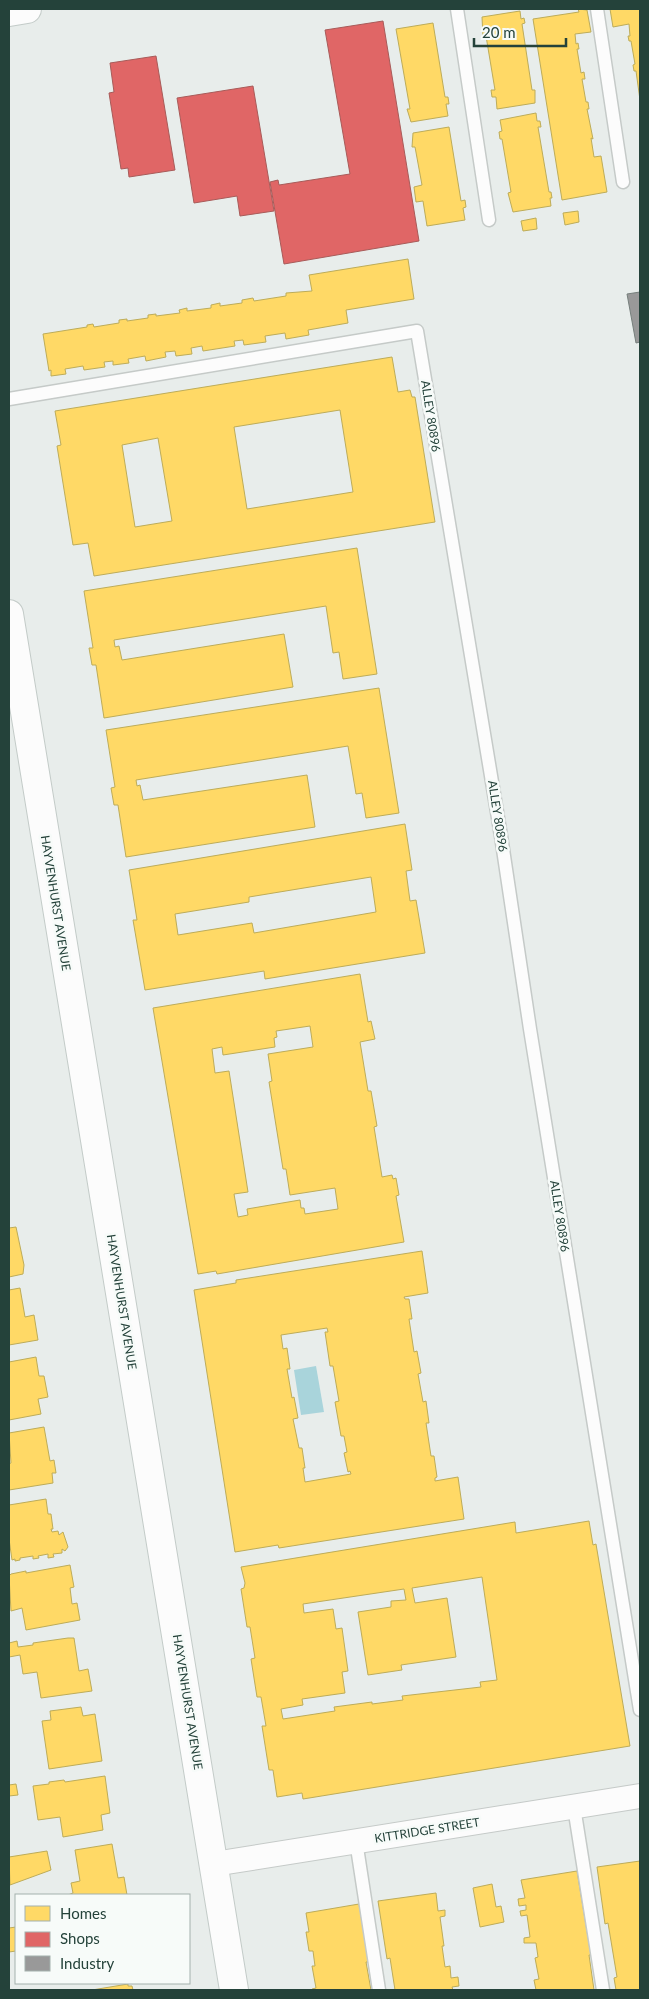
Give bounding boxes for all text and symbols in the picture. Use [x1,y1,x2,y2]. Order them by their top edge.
scale bar [474,15,566,47]
text: 20 m [482,23,516,41]
street label: ALLEY 80896 [418,379,444,453]
street label: ALLEY 80896 [485,779,511,853]
street label: HAYVENHURST AVENUE [38,834,74,972]
street label: ALLEY 80896 [547,1179,573,1253]
street label: HAYVENHURST AVENUE [104,1233,140,1371]
street label: HAYVENHURST AVENUE [170,1633,206,1771]
street label: KITTRIDGE STREET [373,1814,481,1846]
legend [15,1894,190,1984]
text: Homes [60,1904,106,1922]
text: Shops [60,1929,100,1947]
text: Industry [60,1954,115,1972]

